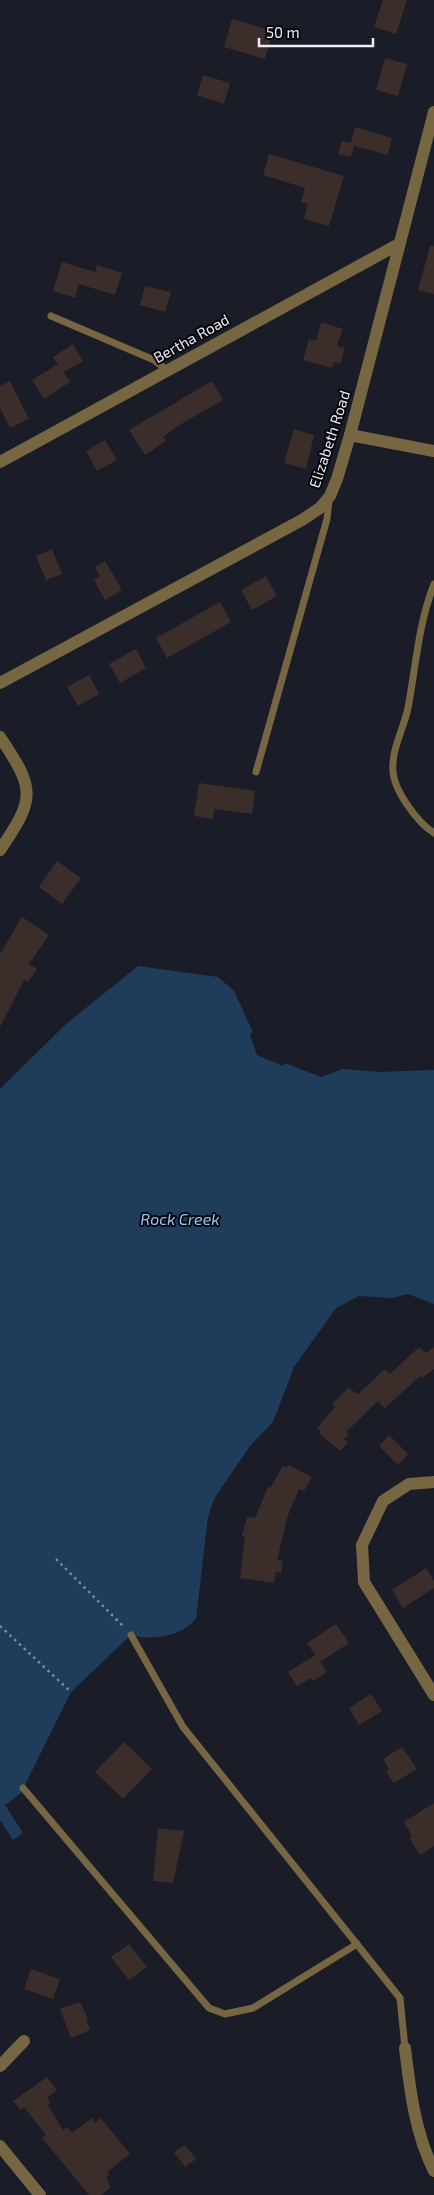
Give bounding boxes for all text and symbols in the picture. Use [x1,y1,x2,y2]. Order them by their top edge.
scale bar [259,15,373,47]
text: 50 m [266,23,300,41]
street label: Bertha Road [150,310,232,366]
street label: Elizabeth Road [305,388,353,490]
water label: Rock Creek [140,1209,220,1228]

